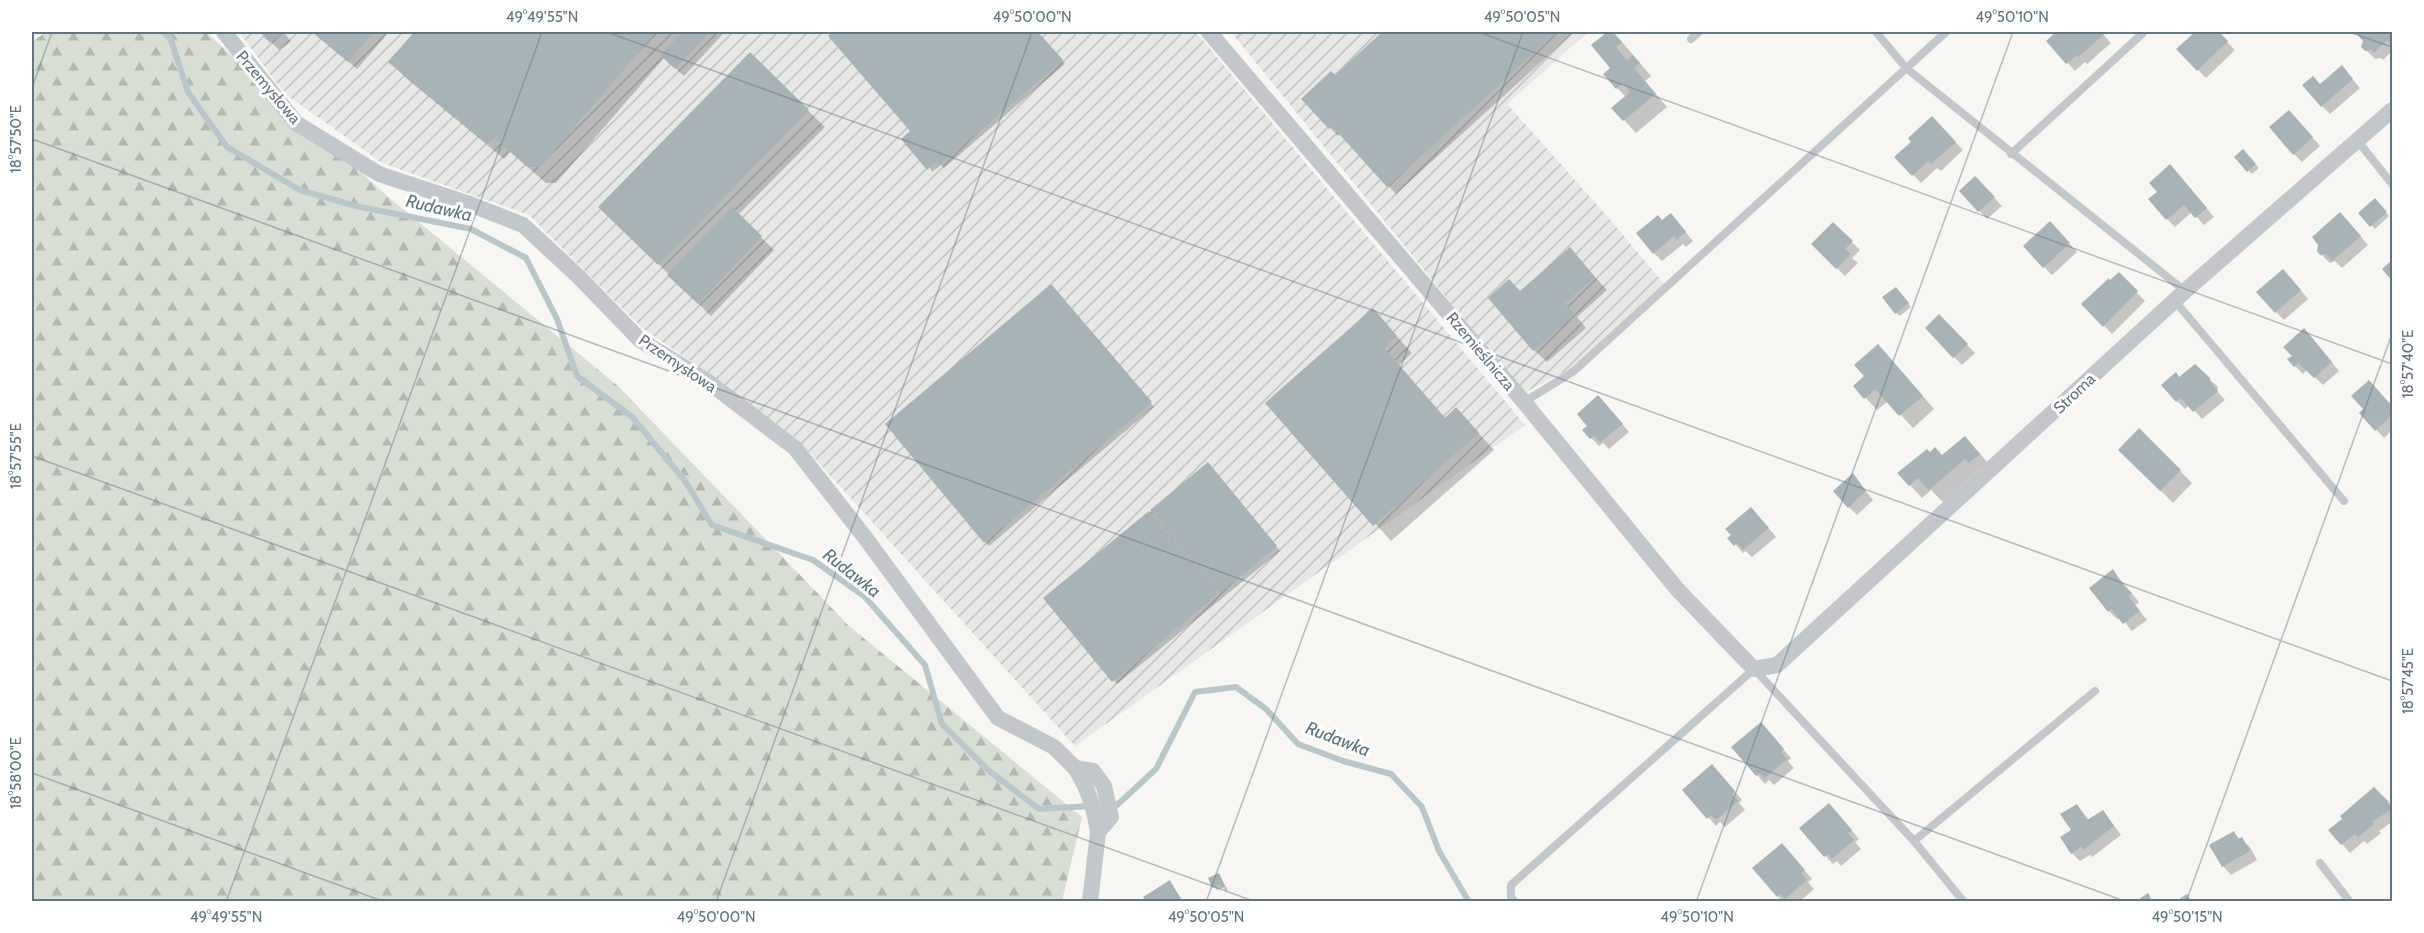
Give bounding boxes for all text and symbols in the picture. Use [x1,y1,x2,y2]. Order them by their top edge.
text: 49°49'55"N [506,8,578,26]
text: 49°50'00"N [992,8,1072,26]
text: 49°50'05"N [1484,8,1560,26]
text: 49°50'10"N [1975,8,2049,26]
street label: Przemysłowa [232,47,305,128]
text: 18°57'50"E [7,105,25,173]
water label: Rudawka [404,190,474,226]
street label: Rzemieślnicza [1442,308,1519,394]
street label: Przemysłowa [635,330,721,397]
text: 18°57'40"E [2399,330,2417,398]
street label: Stroma [2050,369,2099,417]
text: 18°57'55"E [7,423,25,489]
water label: Rudawka [819,544,885,602]
text: 18°57'45"E [2399,648,2417,714]
water label: Rudawka [1303,717,1373,761]
text: 18°58'00"E [7,737,25,809]
text: 49°49'55"N [190,908,262,926]
text: 49°50'00"N [676,908,756,926]
text: 49°50'05"N [1168,908,1244,926]
text: 49°50'10"N [1660,908,1734,926]
text: 49°50'15"N [2151,908,2223,926]

